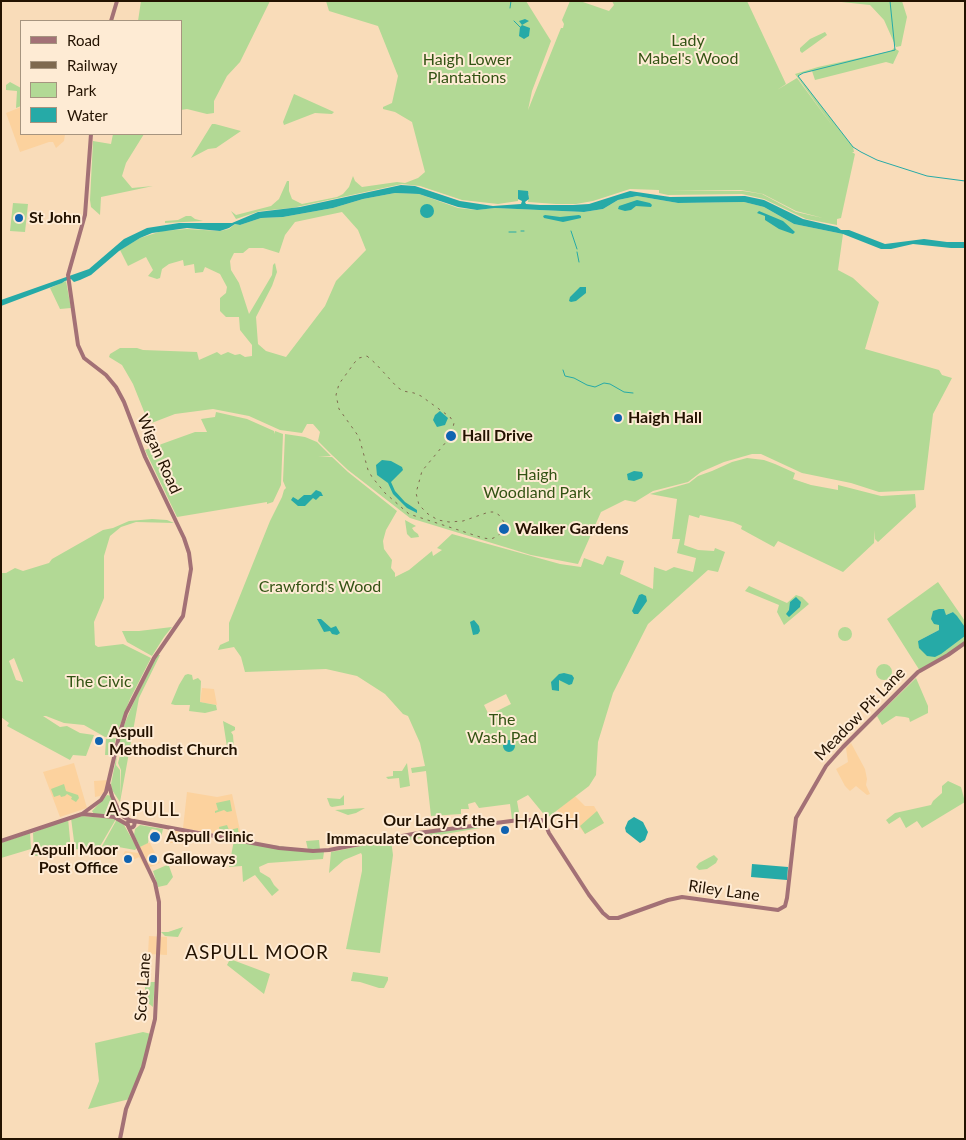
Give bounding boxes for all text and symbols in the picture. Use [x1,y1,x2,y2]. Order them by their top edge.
legend [20,20,182,135]
text: Road [67,31,100,49]
park label: Lady Mabel's Wood [638,31,738,69]
park label: Haigh Lower Plantations [423,50,511,88]
text: Railway [67,56,118,74]
text: Park [67,81,96,99]
text: Water [67,106,108,124]
place label: St John [29,208,81,228]
marker: St John [13,212,25,224]
place label: Haigh Hall [628,408,702,428]
street label: Wigan Road [133,411,185,497]
marker: Haigh Hall [612,412,624,424]
place label: Hall Drive [462,426,533,446]
marker: Hall Drive [444,429,458,443]
park label: Haigh Woodland Park [483,465,591,503]
place label: Walker Gardens [515,519,629,539]
marker: Walker Gardens [497,522,511,536]
park label: Crawford's Wood [259,577,381,597]
street label: Meadow Pit Lane [811,663,909,765]
park label: The Civic [66,672,132,692]
park label: The Wash Pad [467,710,537,748]
place label: Aspull Methodist Church [109,722,238,760]
marker: Aspull Methodist Church [93,735,105,747]
district label: ASPULL [105,799,181,821]
place label: Our Lady of the Immaculate Conception [326,811,495,849]
district label: HAIGH [513,811,581,833]
marker: Our Lady of the Immaculate Conception [499,824,511,836]
place label: Aspull Clinic [166,827,254,847]
marker: Aspull Clinic [148,830,162,844]
place label: Aspull Moor Post Office [31,840,118,878]
place label: Galloways [163,849,236,869]
marker: Aspull Moor Post Office [122,853,134,865]
marker: Galloways [147,853,159,865]
street label: Riley Lane [687,877,761,905]
district label: ASPULL MOOR [184,942,330,964]
street label: Scot Lane [131,952,155,1022]

